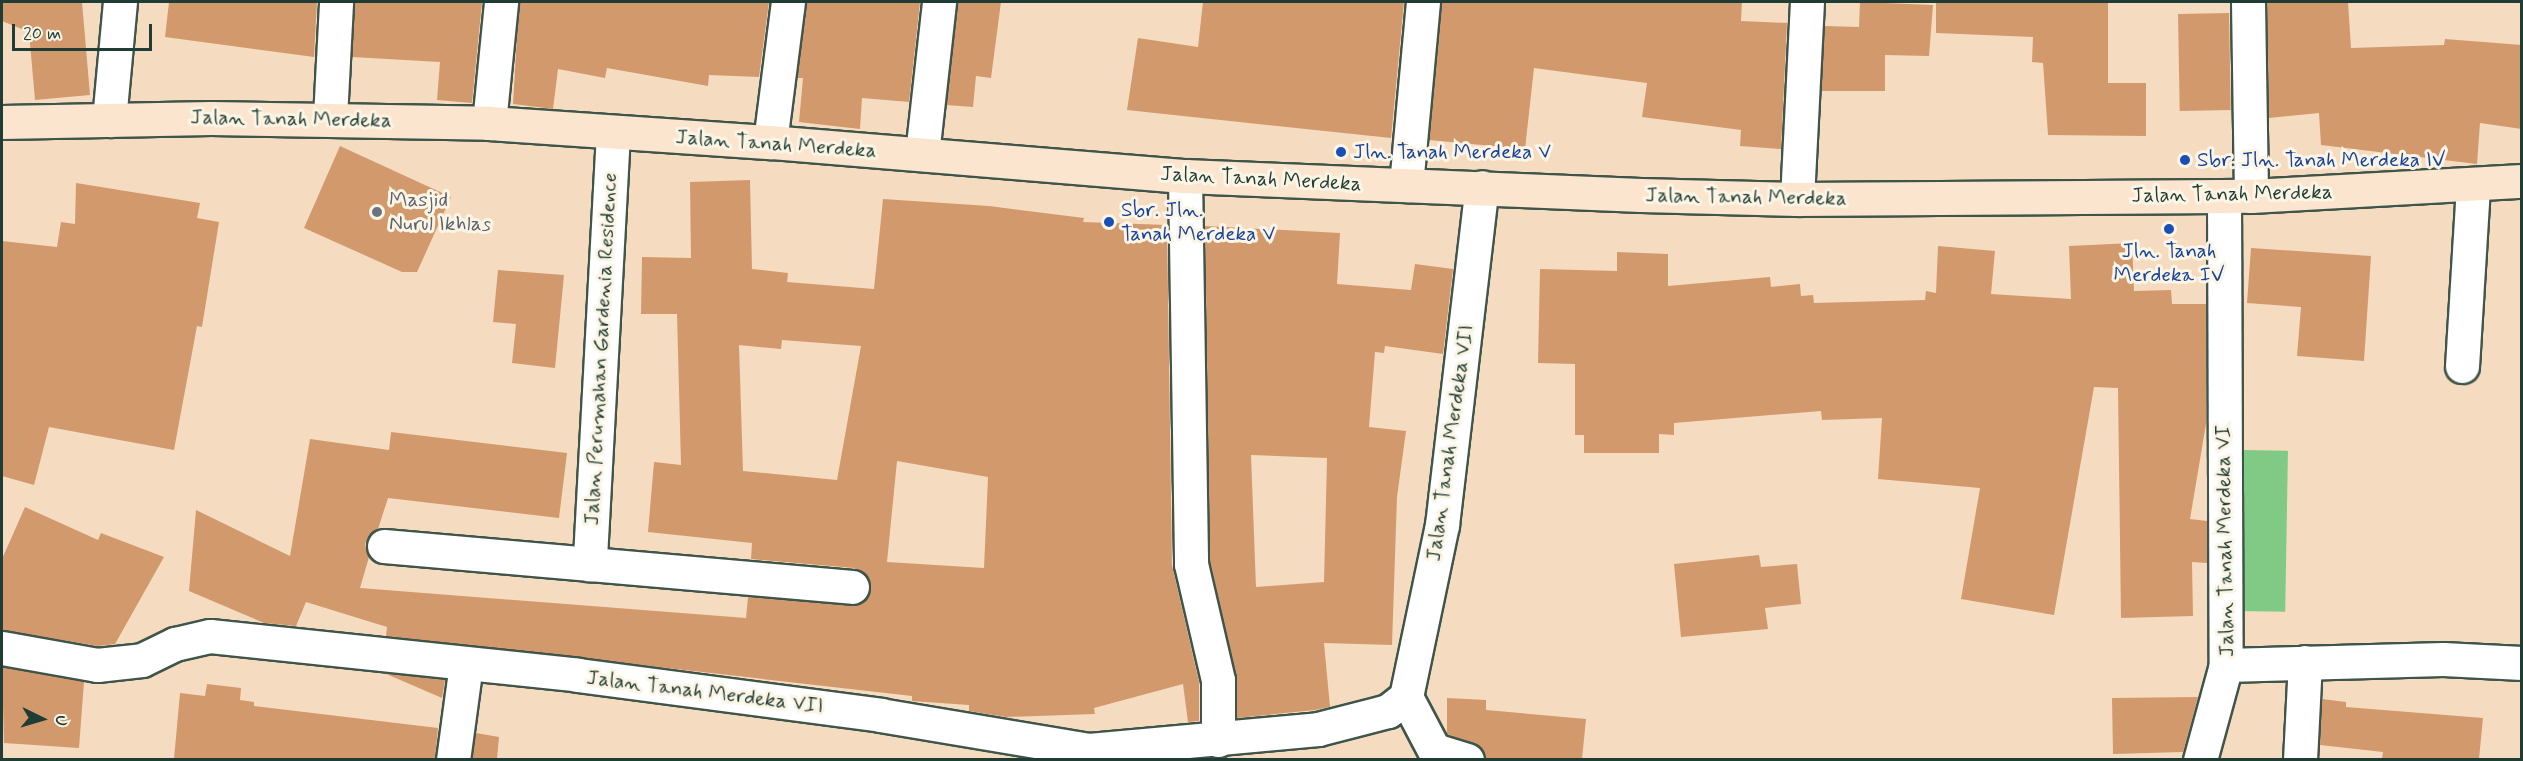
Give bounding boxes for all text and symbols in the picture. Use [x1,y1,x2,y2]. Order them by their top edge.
scale bar [15,12,154,50]
text: 20 m [23,22,61,46]
street label: Jalan Tanah Merdeka [192,105,390,133]
street label: Jalan Tanah Merdeka [677,125,875,163]
place label: Jln. Tanah Merdeka V [1353,139,1553,165]
marker: Jln. Tanah Merdeka V [1334,145,1348,159]
place label: Sbr. Jln. Tanah Merdeka IV [2197,147,2452,173]
marker: Sbr. Jln. Tanah Merdeka IV [2178,153,2192,167]
street label: Jalan Tanah Merdeka [1162,161,1360,197]
street label: Jalan Perumahan Gardenia Residence [579,176,623,522]
street label: Jalan Tanah Merdeka [2133,180,2331,208]
street label: Jalan Tanah Merdeka [1647,183,1845,211]
place label: Masjid Nurul Ikhlas [389,187,495,237]
place label: Sbr. Jln. Tanah Merdeka V [1121,197,1278,247]
marker: Masjid Nurul Ikhlas [370,205,384,219]
marker: Sbr. Jln. Tanah Merdeka V [1102,215,1116,229]
marker: Jln. Tanah Merdeka IV [2162,222,2176,236]
place label: Jln. Tanah Merdeka IV [2114,238,2224,288]
street label: Jalan Tanah Merdeka VII [1421,323,1479,563]
street label: Jalan Tanah Merdeka VI [2210,427,2240,655]
street label: Jalan Tanah Merdeka VII [585,665,825,719]
north arrow [12,689,72,749]
text: U [50,715,71,727]

